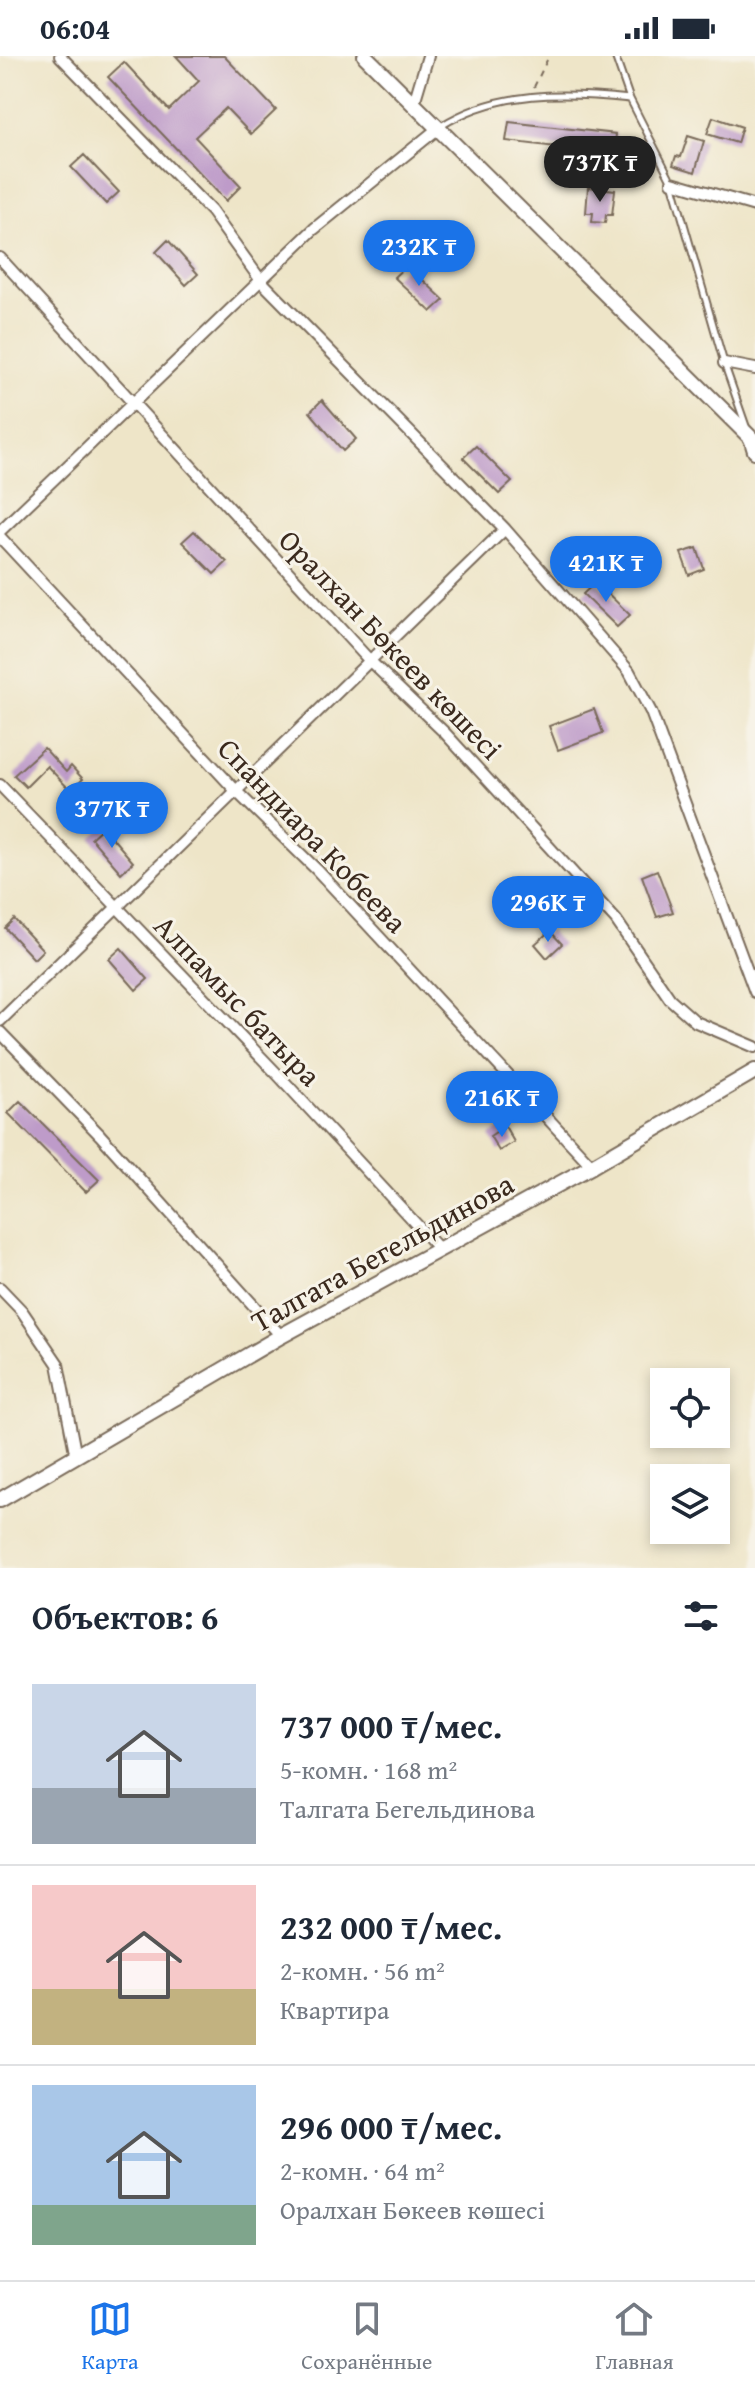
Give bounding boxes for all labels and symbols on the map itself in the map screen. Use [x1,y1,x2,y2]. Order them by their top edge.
pin: 737K ₸ [535,136,665,204]
pin: 232K ₸ [354,220,484,288]
street label: Оралхан Бөкеев көшесі [269,519,513,769]
pin: 421K ₸ [541,536,671,604]
street label: Спандиара Кобеева [208,727,418,943]
pin: 377K ₸ [47,782,177,850]
pin: 296K ₸ [483,876,613,944]
street label: Алпамыс батыра [144,904,332,1096]
pin: 216K ₸ [437,1071,567,1139]
street label: Талгата Бегельдинова [243,1161,522,1343]

